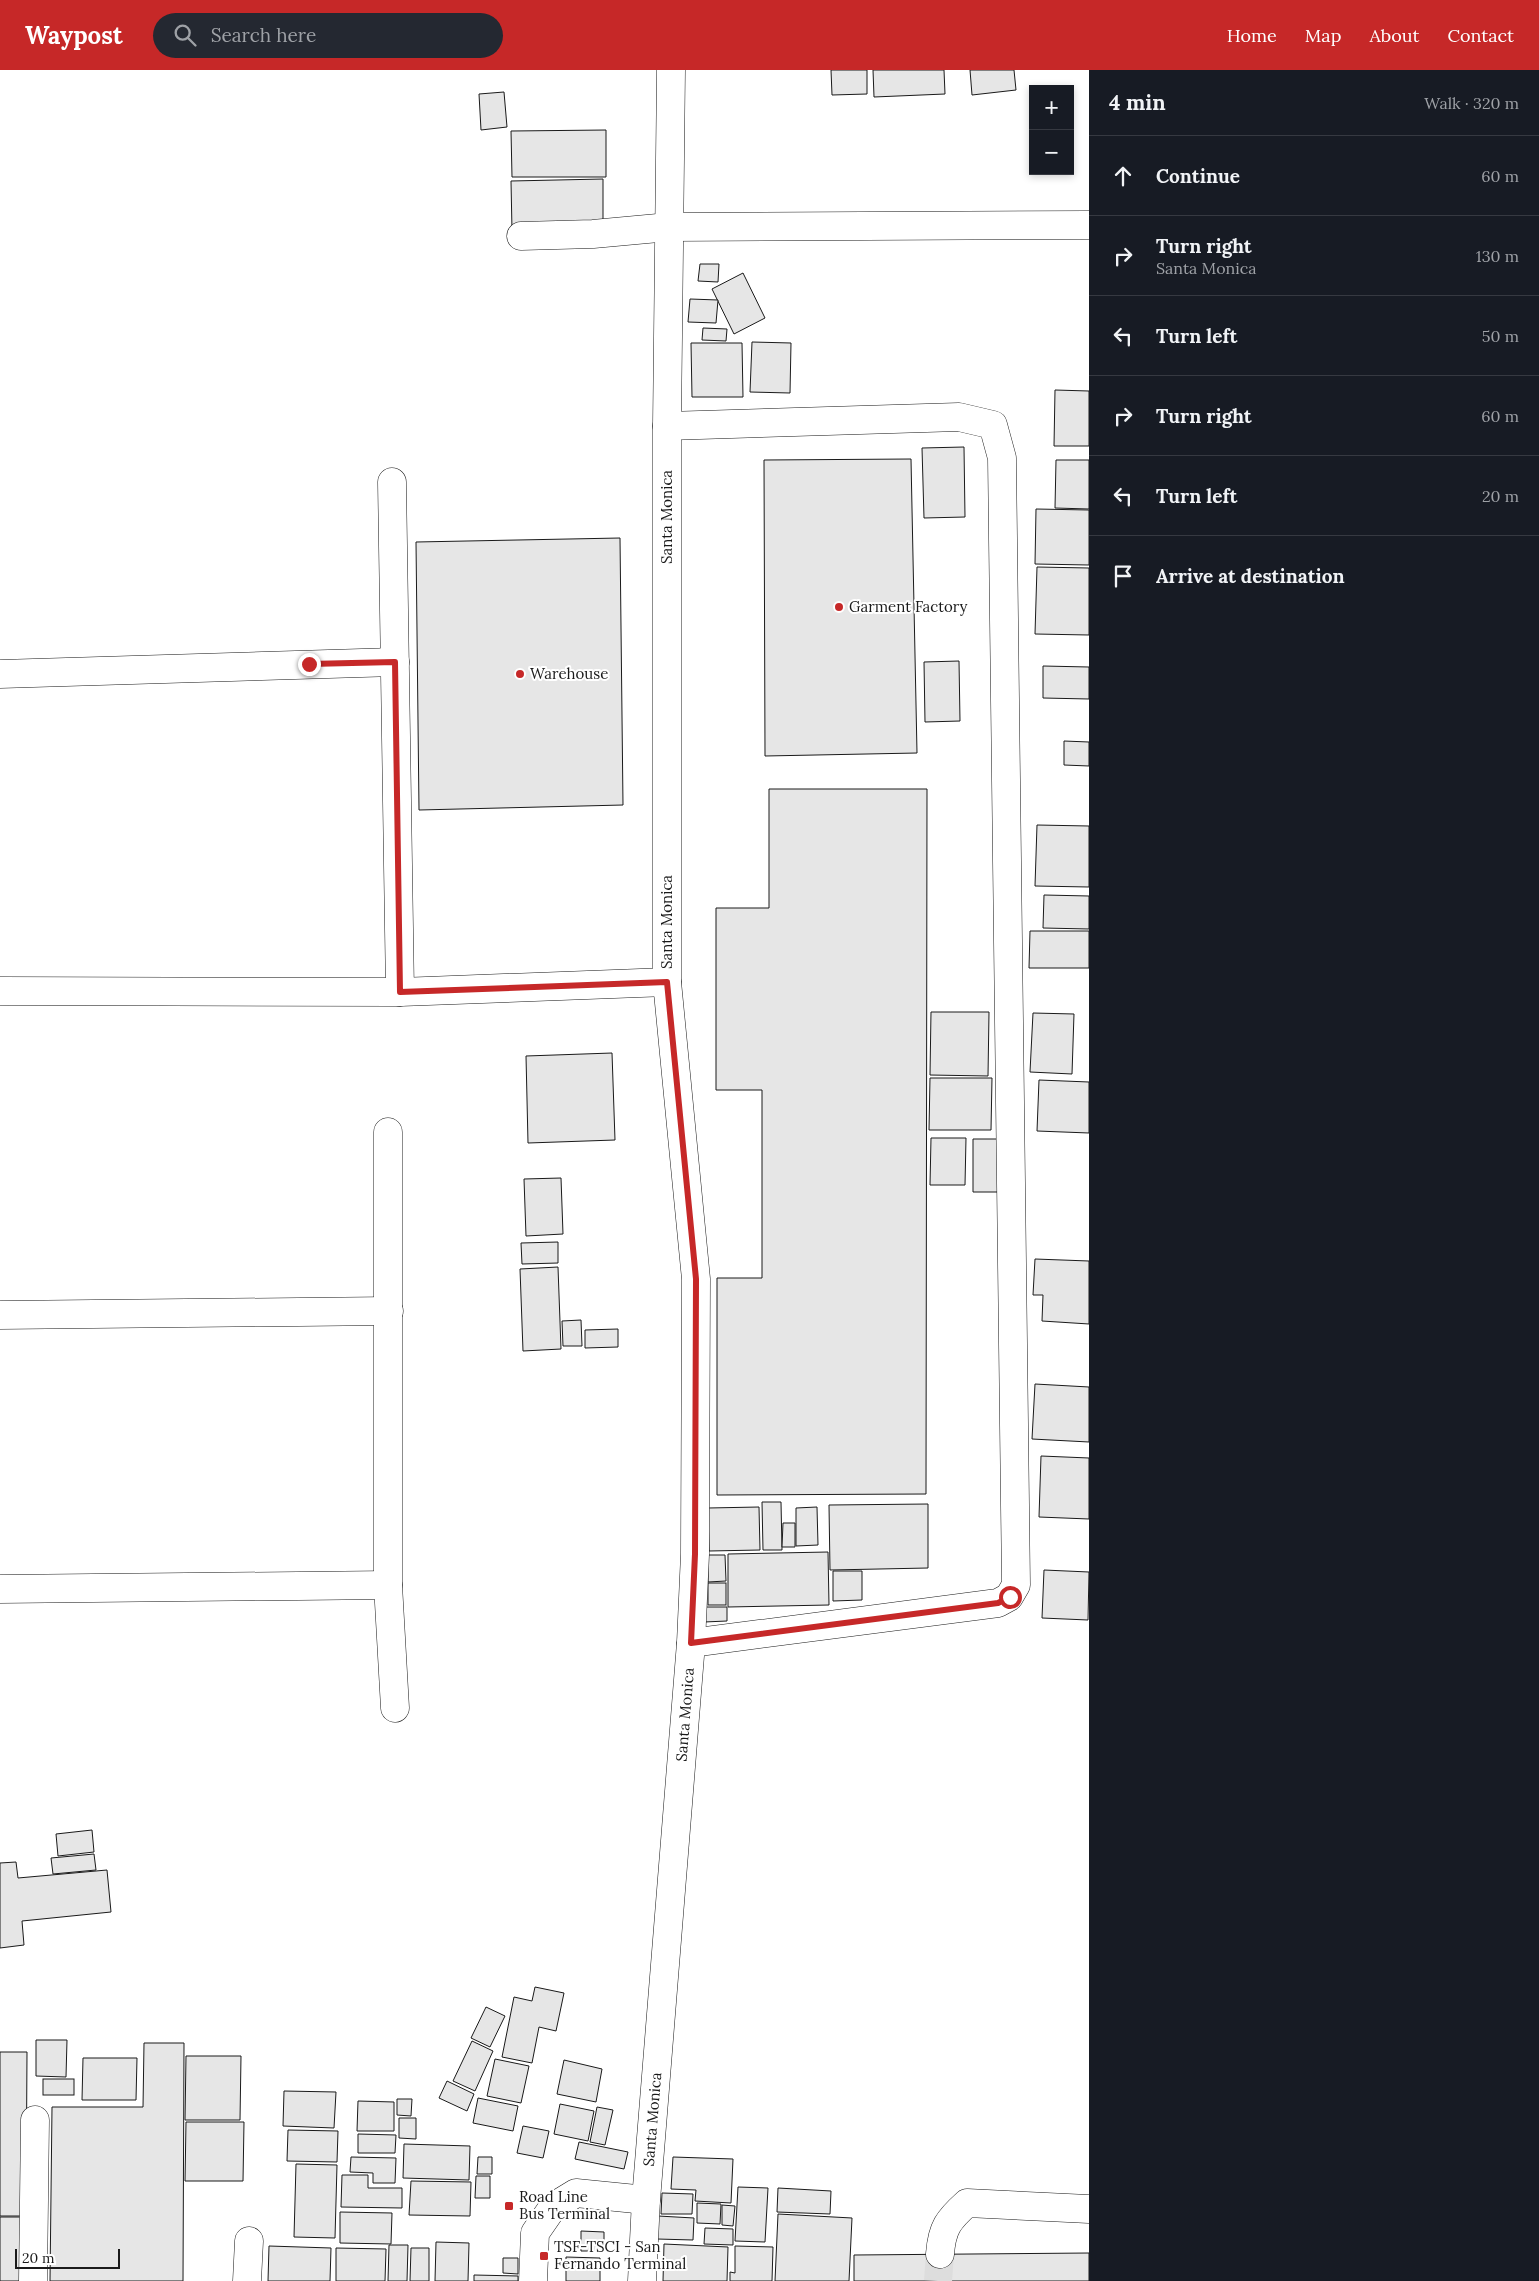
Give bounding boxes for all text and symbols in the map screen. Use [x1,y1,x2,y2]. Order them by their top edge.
search box [153,13,503,58]
text: Waypost [25,20,123,51]
icon: search [171,21,199,49]
text: Search here [211,23,316,47]
text: Home [1227,24,1277,47]
text: Map [1305,24,1341,47]
text: About [1369,24,1419,47]
text: Contact [1447,24,1514,47]
map controls [1029,85,1074,175]
button: + [1029,85,1074,130]
text: 4 min [1109,89,1166,116]
text: Walk · 320 m [1424,93,1519,113]
button: − [1029,130,1074,175]
icon: ahead [1109,162,1137,190]
text: Continue [1156,164,1240,188]
text: 60 m [1481,166,1519,186]
text: Turn right [1156,234,1252,258]
icon: right [1109,242,1137,270]
text: 130 m [1476,246,1519,266]
text: Santa Monica [1156,258,1256,278]
icon: left [1109,322,1137,350]
text: Turn left [1156,324,1237,348]
text: 50 m [1482,326,1519,346]
icon: right [1109,402,1137,430]
text: Turn right [1156,404,1252,428]
text: 60 m [1481,406,1519,426]
street label: Santa Monica [657,470,676,564]
icon: left [1109,482,1137,510]
text: Turn left [1156,484,1237,508]
text: 20 m [1482,486,1519,506]
icon: arrive [1109,562,1137,590]
text: Arrive at destination [1156,564,1345,588]
place label: Garment Factory [849,597,968,616]
marker: Garment Factory [833,601,845,613]
route end [298,653,321,676]
place label: Warehouse [530,664,608,683]
marker: Warehouse [514,668,526,680]
street label: Santa Monica [657,875,676,969]
route start [999,1586,1022,1609]
street label: Santa Monica [671,1667,698,1762]
street label: Santa Monica [639,2071,665,2167]
place label: Road Line Bus Terminal [519,2187,610,2223]
marker: Road Line Bus Terminal [503,2200,515,2212]
place label: TSF-TSCI - San Fernando Terminal [554,2237,686,2273]
scale bar [15,2246,120,2269]
text: 20 m [22,2249,54,2267]
marker: TSF-TSCI - San Fernando Terminal [538,2250,550,2262]

